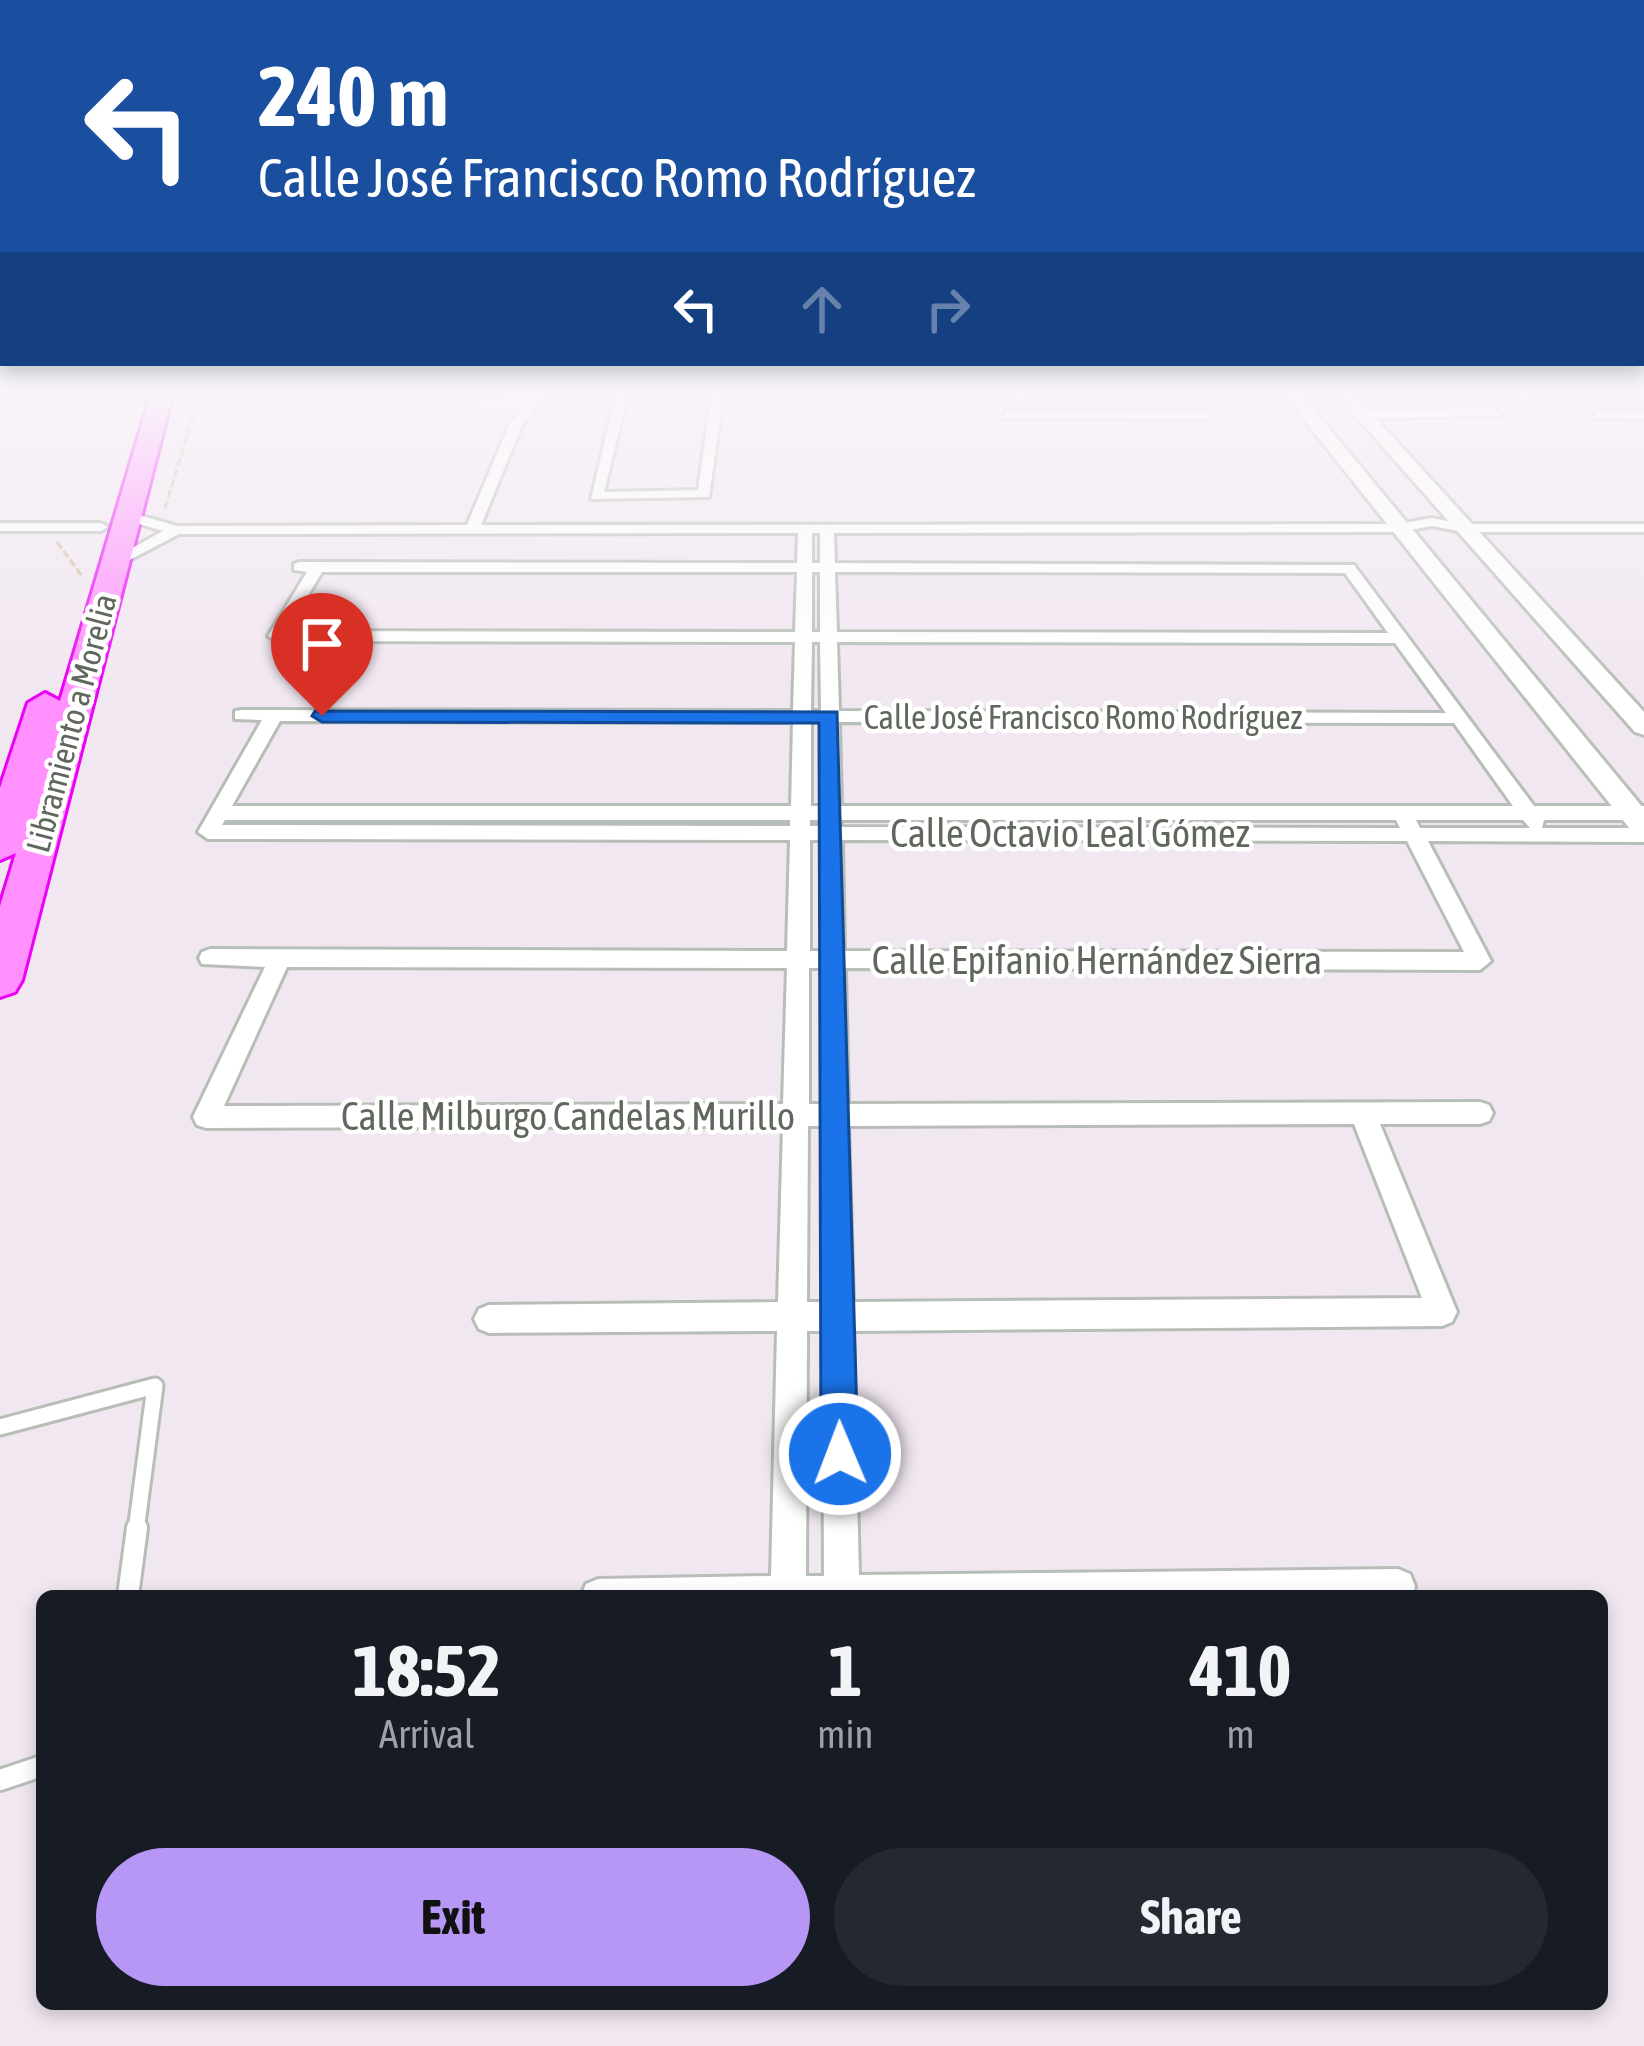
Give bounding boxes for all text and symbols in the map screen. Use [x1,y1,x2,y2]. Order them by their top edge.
icon: left [60,48,216,204]
text: 240 m [258,48,448,144]
text: Calle José Francisco Romo Rodríguez [258,147,976,208]
icon: left [663,276,729,342]
icon: ahead [789,276,855,342]
icon: right [915,276,981,342]
street label: Libramiento a Morelia [18,590,124,856]
pin [271,593,373,716]
icon: arrive [289,611,355,677]
street label: Calle José Francisco Romo Rodríguez [864,698,1302,736]
street label: Calle Octavio Leal Gómez [890,811,1250,855]
street label: Calle Epifanio Hernández Sierra [872,938,1322,982]
street label: Calle Milburgo Candelas Murillo [341,1094,795,1138]
position arrow [777,1391,903,1517]
text: 18:52 [353,1629,501,1711]
text: 1 [828,1629,862,1711]
text: 410 [1190,1629,1291,1711]
text: Arrival [379,1712,474,1756]
text: min [817,1712,873,1756]
text: m [1227,1712,1255,1756]
button: Exit [96,1848,810,1986]
button: Share [834,1848,1548,1986]

